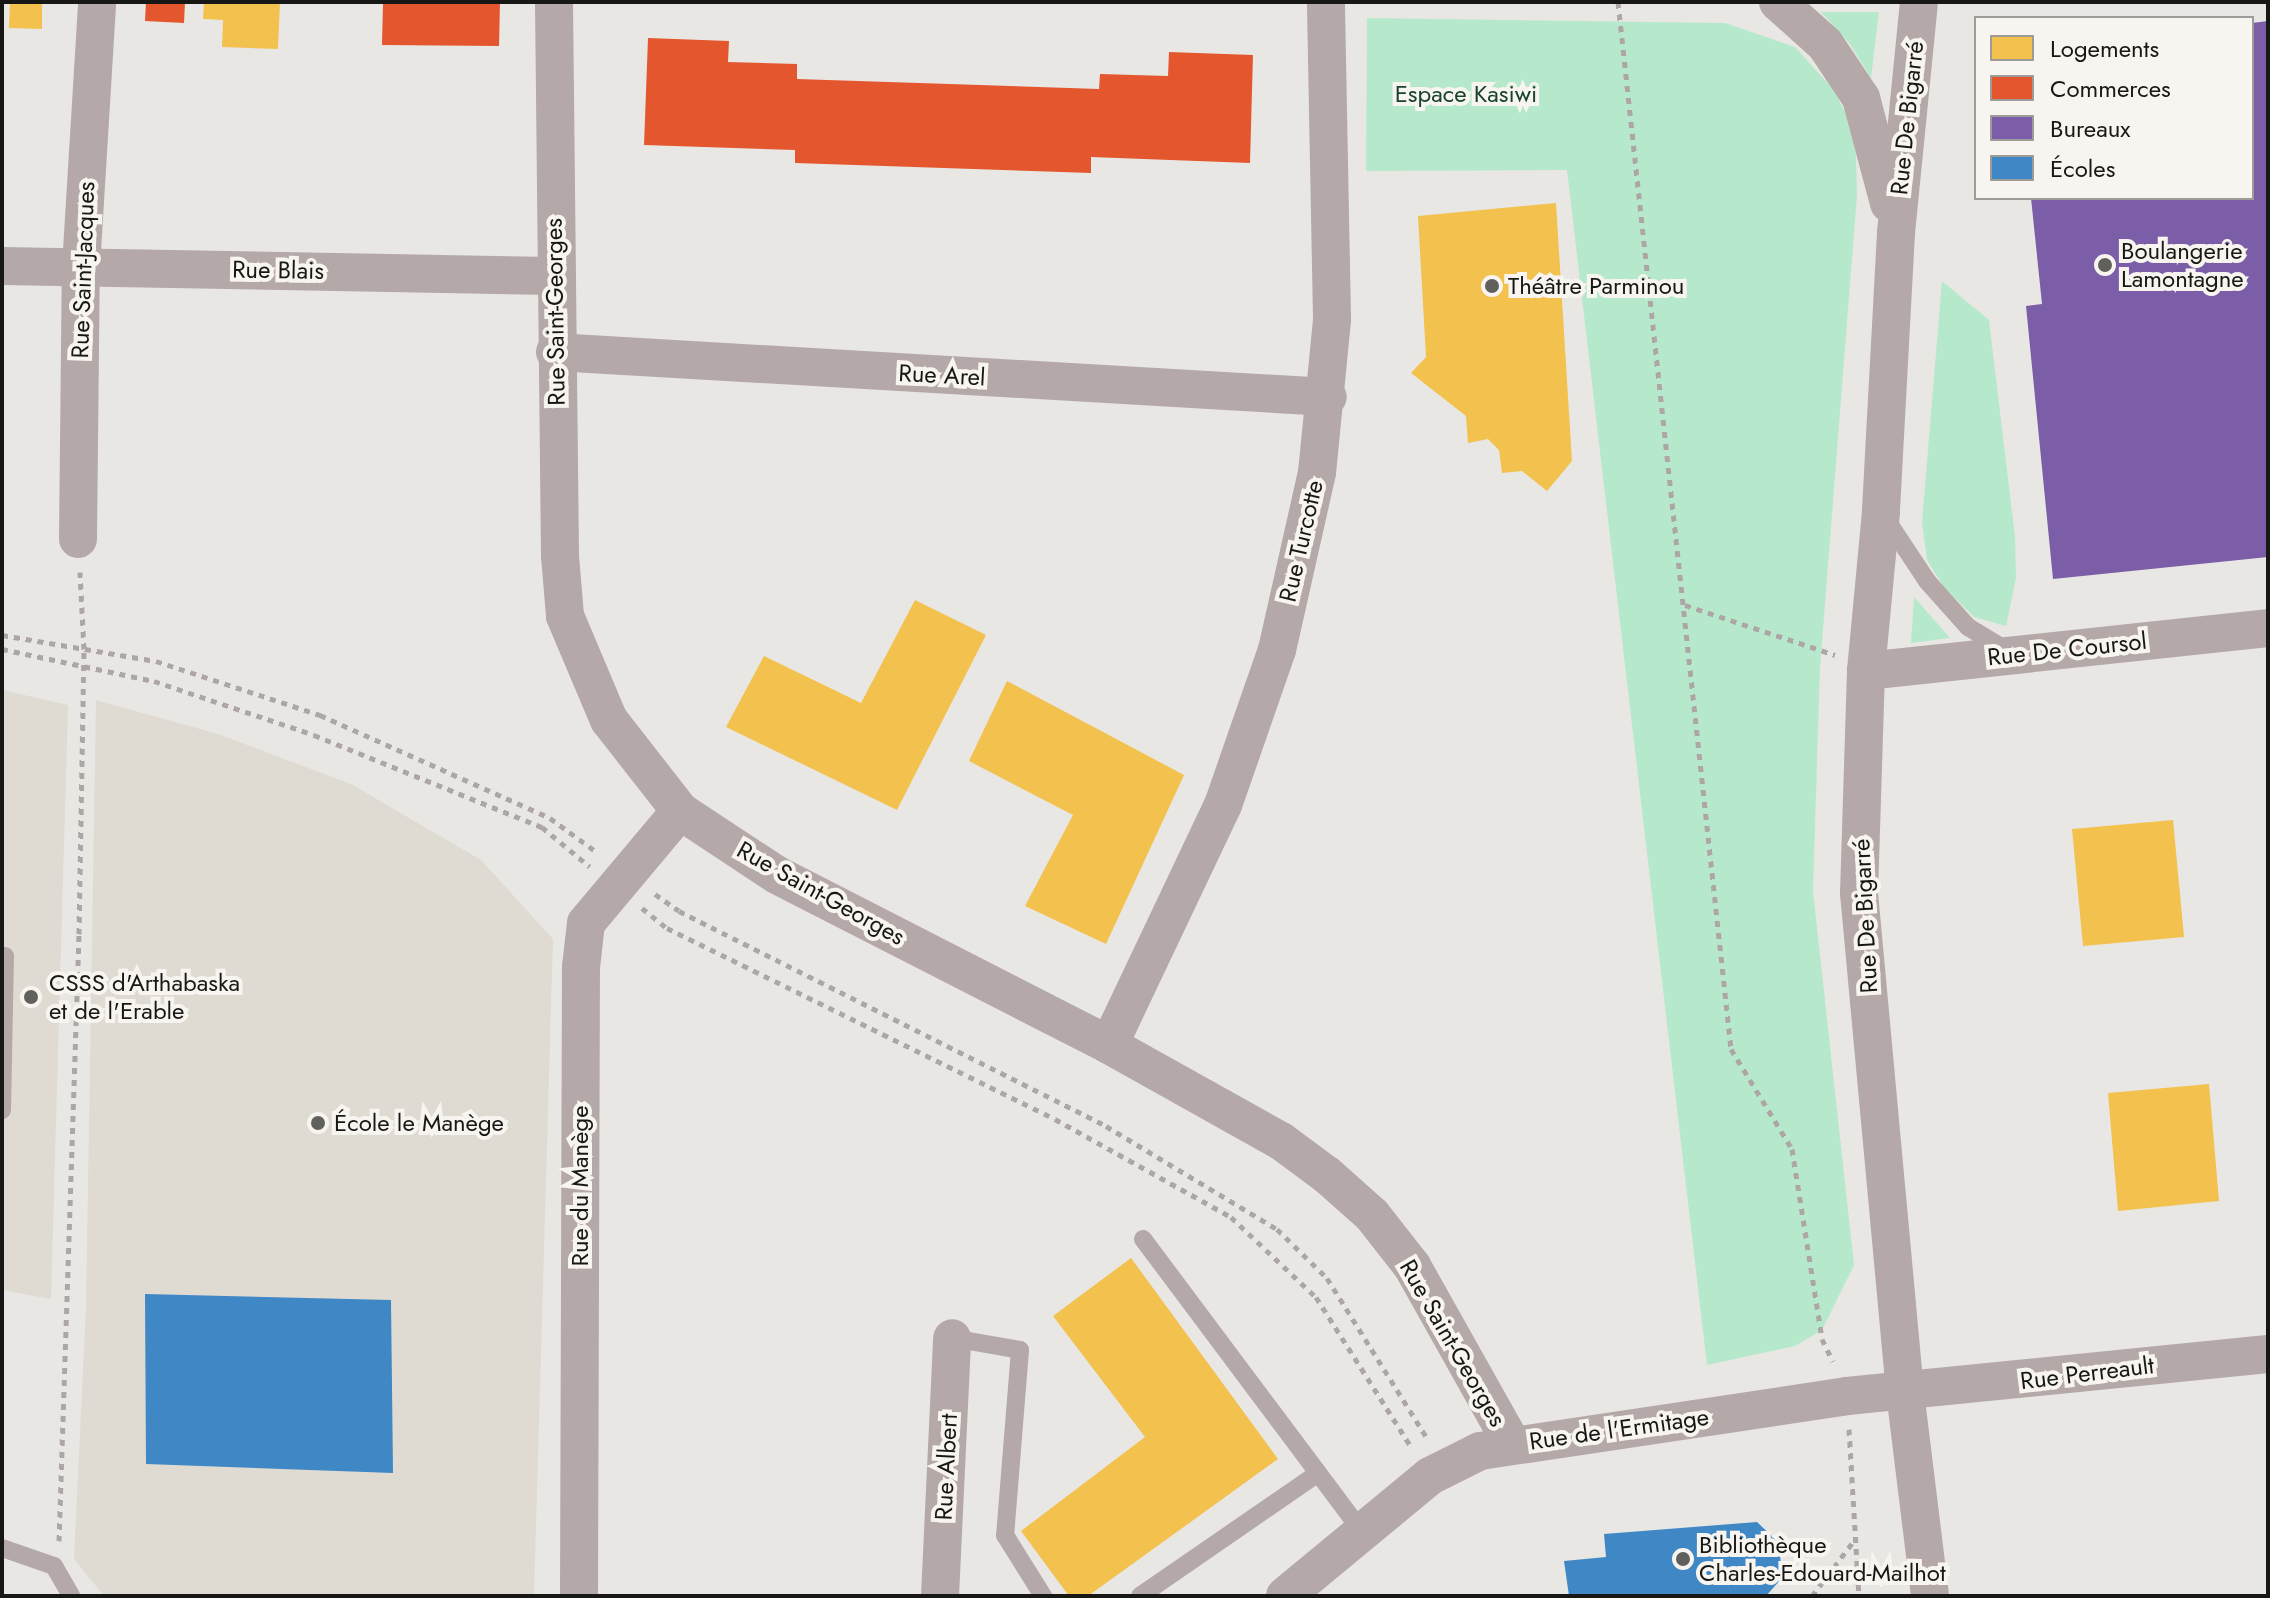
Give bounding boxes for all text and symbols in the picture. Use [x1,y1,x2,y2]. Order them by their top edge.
legend [1974,16,2254,200]
text: Logements [2050,31,2159,66]
street label: Rue De Bigarré [1885,40,1929,196]
text: Commerces [2050,71,2171,106]
park label: Espace Kasiwi [1395,80,1537,108]
text: Bureaux [2050,111,2130,146]
text: Écoles [2050,151,2115,186]
street label: Rue Saint-Jacques [66,181,100,359]
street label: Rue Saint-Georges [539,218,571,406]
place label: Boulangerie Lamontagne [2121,237,2244,293]
street label: Rue Blais [232,255,324,285]
marker: Boulangerie Lamontagne [2096,256,2114,274]
place label: Théâtre Parminou [1508,272,1684,300]
marker: Théâtre Parminou [1483,277,1501,295]
street label: Rue Arel [898,358,986,392]
street label: Rue Turcotte [1273,477,1329,605]
street label: Rue De Coursol [1986,626,2148,672]
street label: Rue Saint-Georges [732,835,910,951]
street label: Rue De Bigarré [1847,838,1883,994]
place label: CSSS d'Arthabaska et de l'Erable [49,969,240,1025]
marker: CSSS d'Arthabaska et de l'Erable [20,986,42,1008]
street label: Rue du Manège [566,1105,594,1267]
place label: École le Manège [334,1109,504,1137]
marker: École le Manège [309,1114,327,1132]
street label: Rue Saint-Georges [1394,1255,1512,1431]
street label: Rue Perreault [2019,1351,2155,1395]
street label: Rue de l'Ermitage [1527,1402,1711,1456]
street label: Rue Albert [929,1413,963,1521]
place label: Bibliothèque Charles-Edouard-Mailhot [1699,1531,1946,1587]
marker: Bibliothèque Charles-Edouard-Mailhot [1674,1550,1692,1568]

